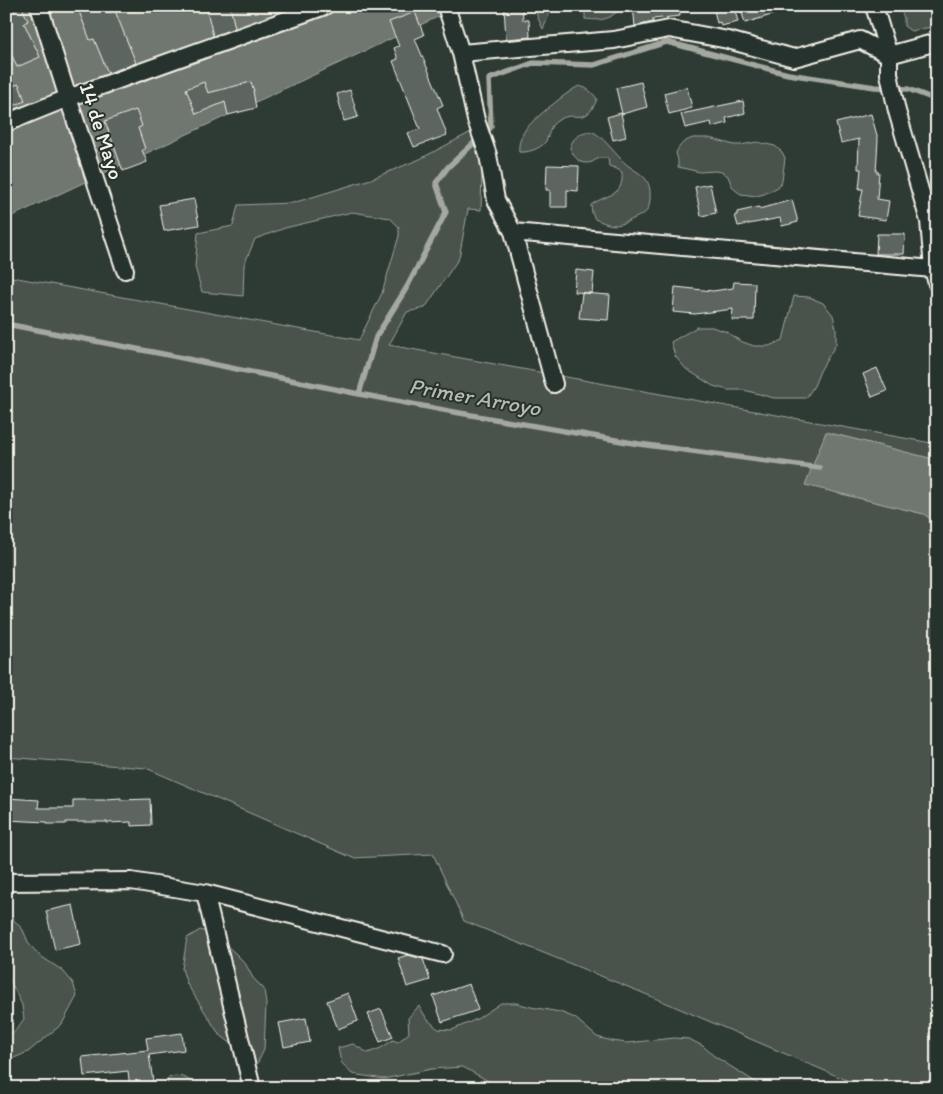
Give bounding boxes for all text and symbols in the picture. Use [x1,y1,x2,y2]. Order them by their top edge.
street label: 14 de Mayo [75,79,129,183]
water label: Primer Arroyo [407,372,543,422]

